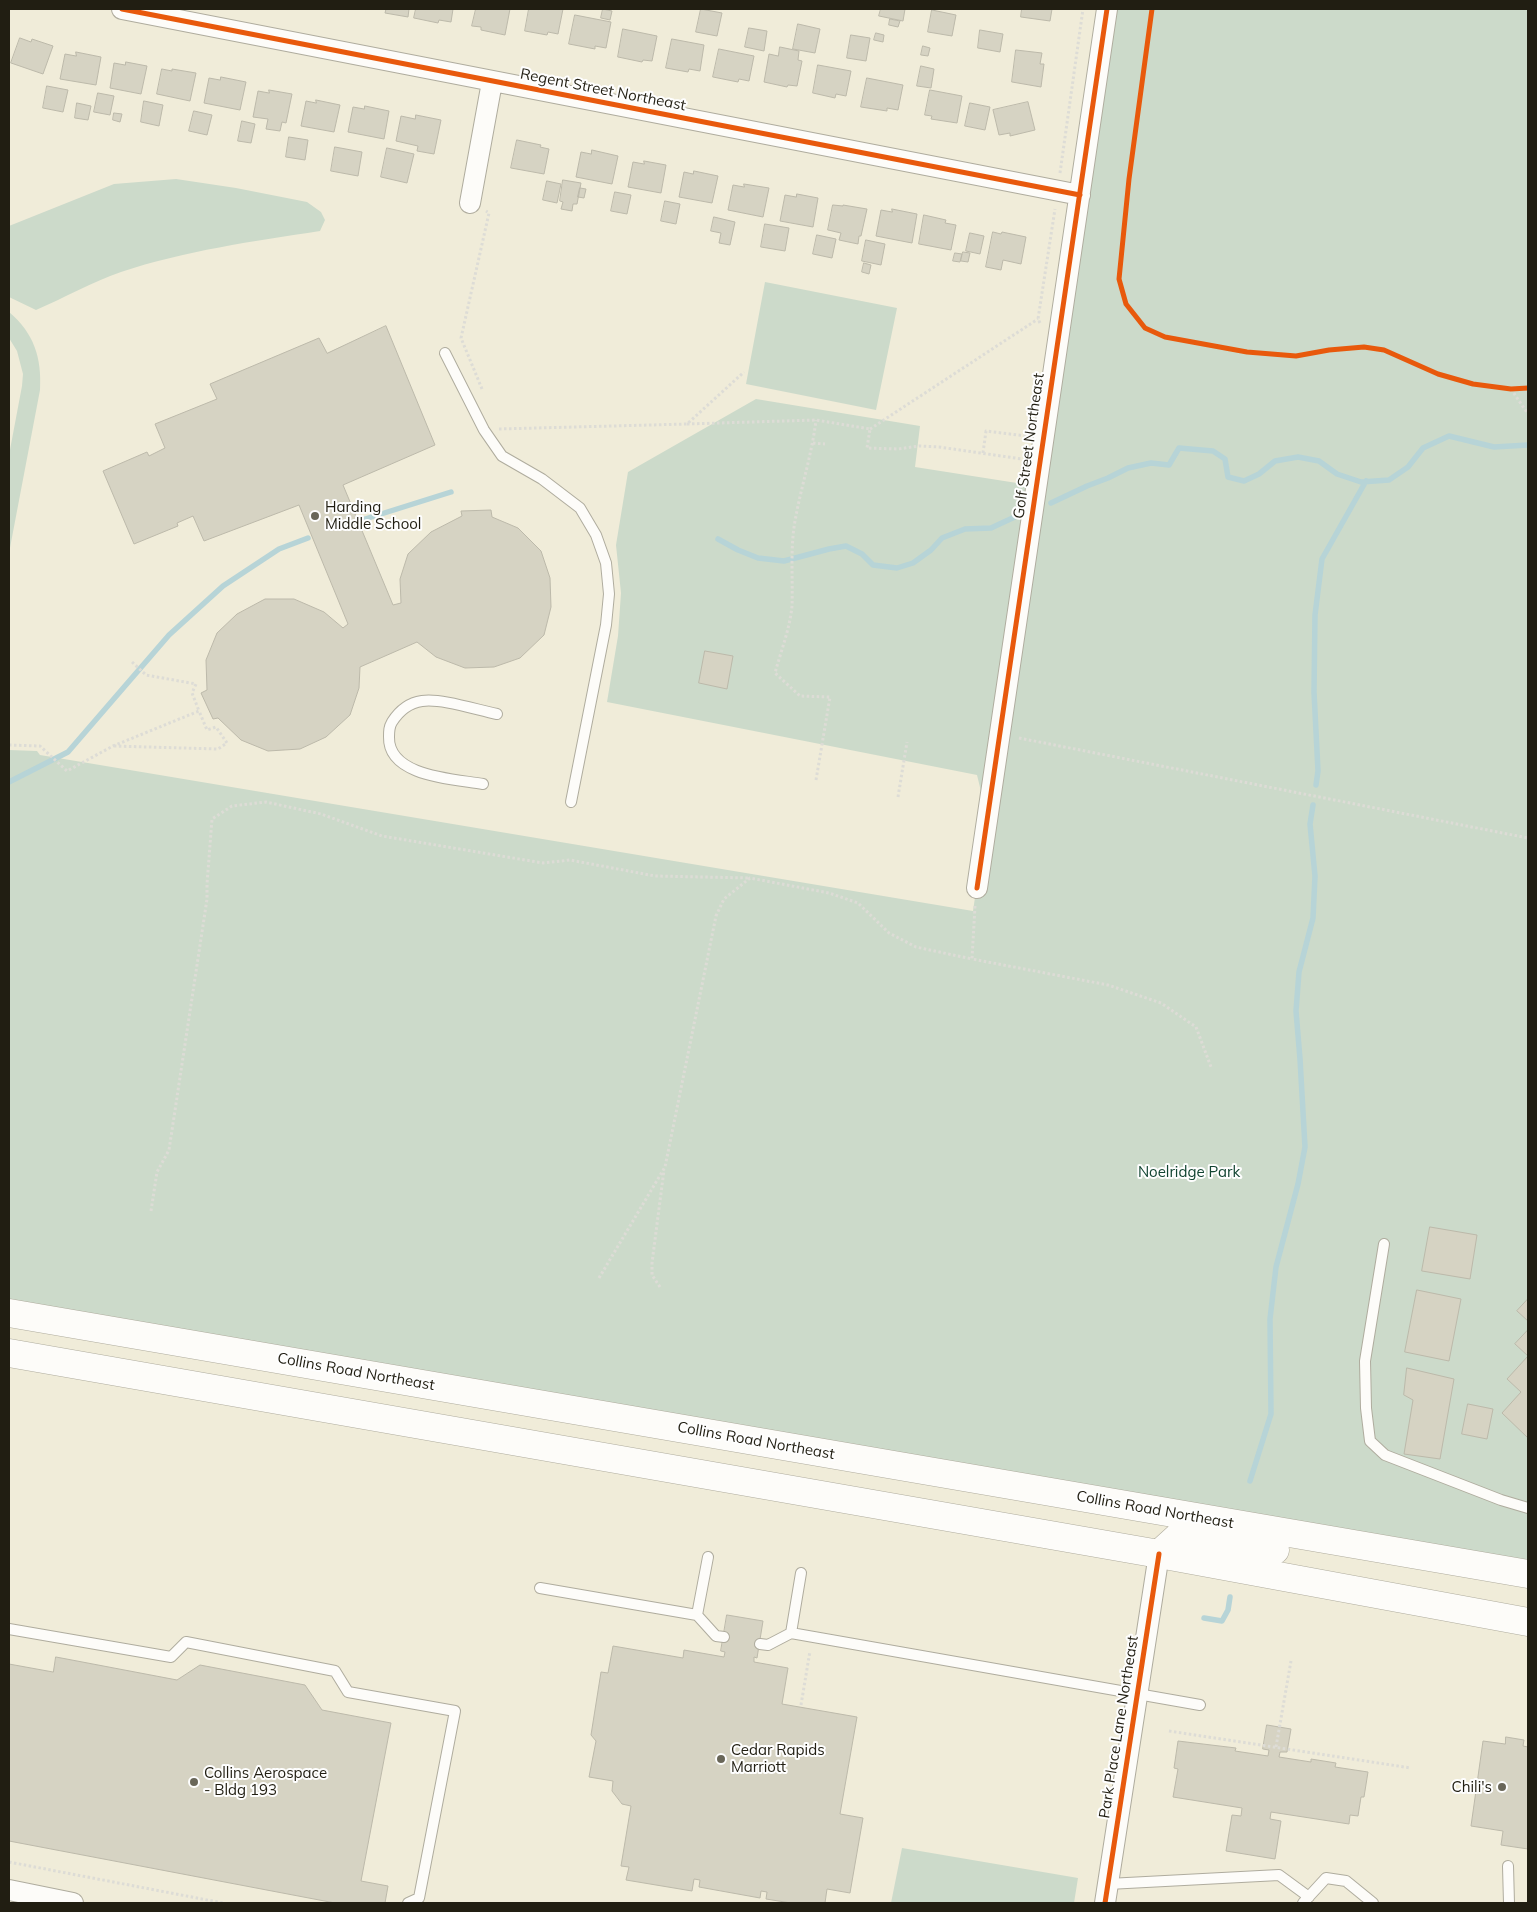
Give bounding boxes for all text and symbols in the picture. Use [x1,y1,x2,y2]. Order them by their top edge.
street label: Regent Street Northeast [519,65,687,115]
street label: Golf Street Northeast [1010,372,1048,520]
place label: Harding Middle School [325,498,421,533]
marker: Harding Middle School [309,510,321,522]
park label: Noelridge Park [1138,1163,1240,1181]
street label: Collins Road Northeast [276,1349,436,1395]
street label: Collins Road Northeast [676,1418,836,1464]
street label: Collins Road Northeast [1075,1487,1235,1533]
street label: Park Place Lane Northeast [1096,1634,1142,1820]
place label: Cedar Rapids Marriott [731,1741,825,1776]
marker: Cedar Rapids Marriott [715,1753,727,1765]
place label: Collins Aerospace - Bldg 193 [204,1764,327,1799]
marker: Collins Aerospace - Bldg 193 [188,1776,200,1788]
place label: Chili's [1451,1778,1492,1796]
marker: Chili's [1496,1781,1508,1793]

